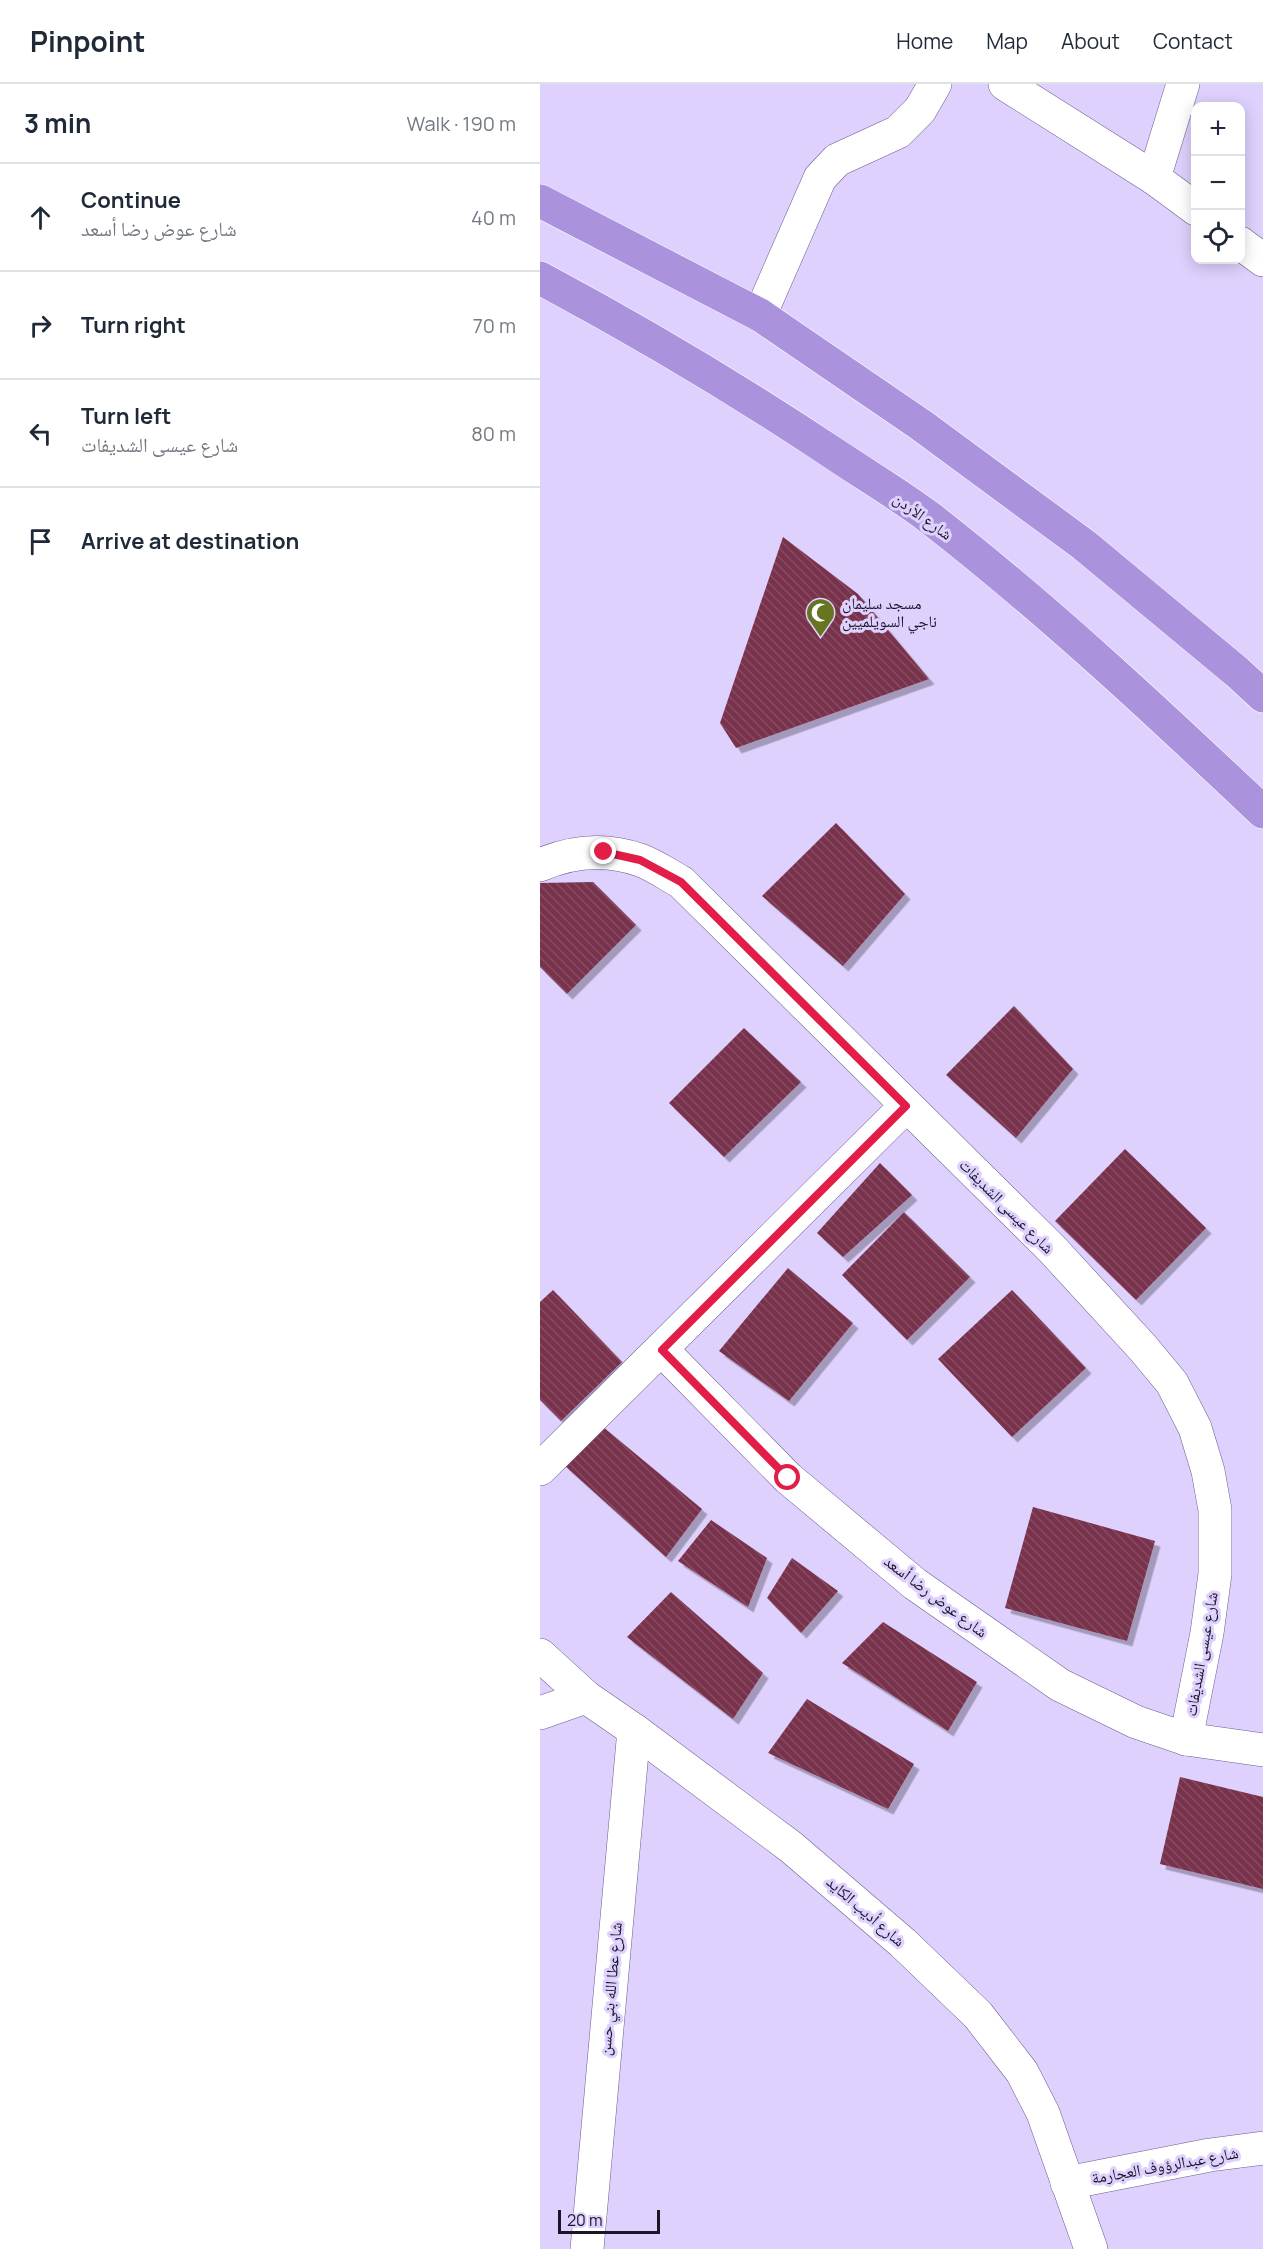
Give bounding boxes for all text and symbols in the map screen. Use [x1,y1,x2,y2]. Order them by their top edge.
text: Pinpoint [30,22,145,60]
text: Home [896,27,953,55]
text: Map [986,27,1028,55]
text: About [1061,27,1120,55]
text: Contact [1153,27,1233,55]
map controls [1191,102,1245,264]
button: + [1191,102,1245,156]
text: 3 min [24,105,91,141]
text: Walk · 190 m [407,110,516,137]
button: − [1191,156,1245,210]
text: Continue [81,185,181,215]
icon: ahead [24,201,57,234]
text: 40 m [471,204,516,231]
button: locate [1191,210,1245,264]
text: شارع عوض رضا أسعد [81,215,237,242]
icon: right [24,309,57,342]
text: Turn right [81,310,186,340]
text: 70 m [473,312,516,339]
text: Turn left [81,401,171,431]
icon: left [24,417,57,450]
text: 80 m [471,420,516,447]
text: شارع عيسى الشديفات [81,431,238,458]
street label: شارع الأردن [889,487,957,545]
icon: arrive [24,525,57,558]
text: Arrive at destination [81,526,299,556]
place label: مسجد سليمان ناجي السويلميين [842,592,937,634]
mosque icon: مسجد سليمان ناجي السويلميين [805,596,837,638]
route end [590,838,616,864]
street label: شارع عيسى الشديفات [955,1154,1059,1258]
route start [774,1464,800,1490]
street label: شارع عوض رضا أسعد [880,1550,992,1642]
street label: شارع عيسى الشديفات [1179,1590,1223,1718]
street label: شارع أديب الكايد [822,1871,910,1951]
street label: شارع عطا الله بني حسن [593,1921,629,2057]
street label: شارع عبدالرؤوف العجارمة [1090,2141,1240,2189]
scale bar [558,2207,660,2234]
text: 20 m [567,2209,603,2231]

